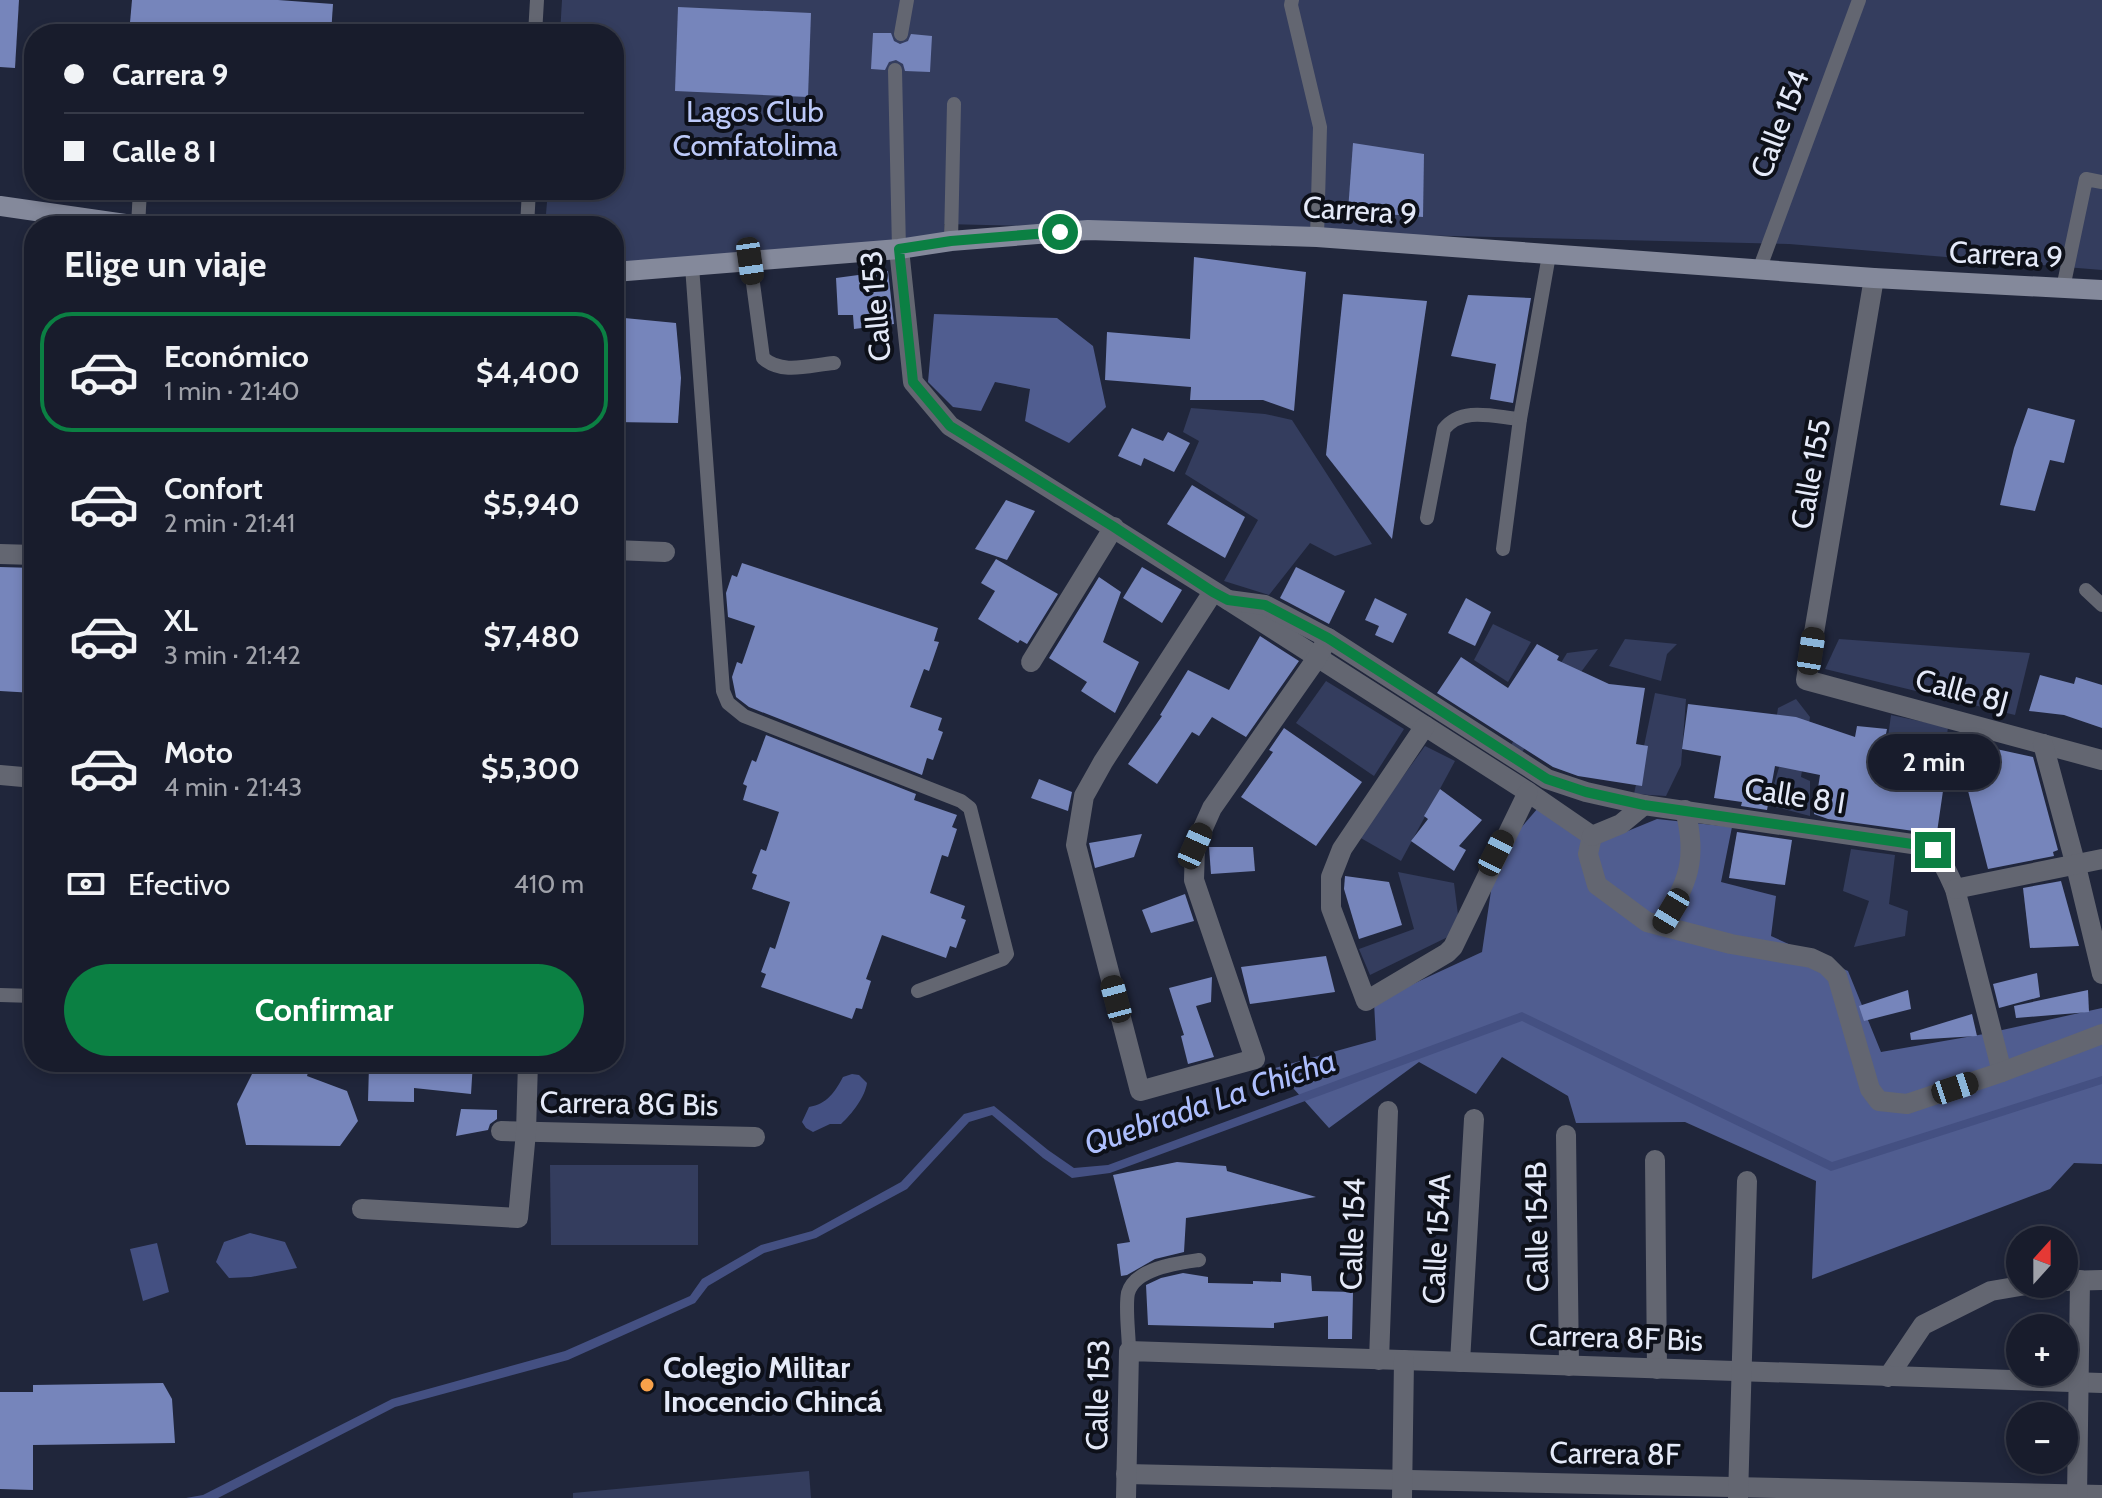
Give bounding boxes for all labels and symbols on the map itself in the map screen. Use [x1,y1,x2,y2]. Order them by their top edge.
street label: Calle 154 [1742,65,1817,183]
park label: Lagos Club Comfatolima [672,93,838,164]
street label: Carrera 9 [1302,188,1418,233]
route start [1042,214,1078,250]
street label: Carrera 9 [1948,233,2064,276]
car [735,236,765,286]
street label: Calle 153 [852,249,899,363]
street label: Calle 155 [1783,416,1838,532]
car [1795,625,1827,677]
street label: Calle 8J [1912,660,2013,721]
callout: 2 min [1867,734,1999,790]
street label: Calle 8 I [1742,769,1848,822]
car [1174,819,1216,873]
car [1474,826,1518,880]
route end [1915,832,1951,868]
car [1648,884,1694,938]
car [1098,973,1134,1025]
water label: Quebrada La Chicha [1079,1040,1341,1163]
car [1928,1069,1982,1107]
street label: Carrera 8G Bis [539,1083,719,1124]
street label: Calle 154B [1517,1161,1556,1292]
street label: Calle 154A [1415,1172,1458,1305]
street label: Calle 154 [1332,1177,1373,1291]
north arrow [2006,1226,2078,1298]
street label: Carrera 8F Bis [1528,1316,1704,1359]
street label: Calle 153 [1078,1339,1117,1451]
place label: Colegio Militar Inocencio Chincá [663,1349,882,1420]
marker: Colegio Militar Inocencio Chincá [638,1376,656,1394]
street label: Carrera 8F [1549,1434,1681,1473]

